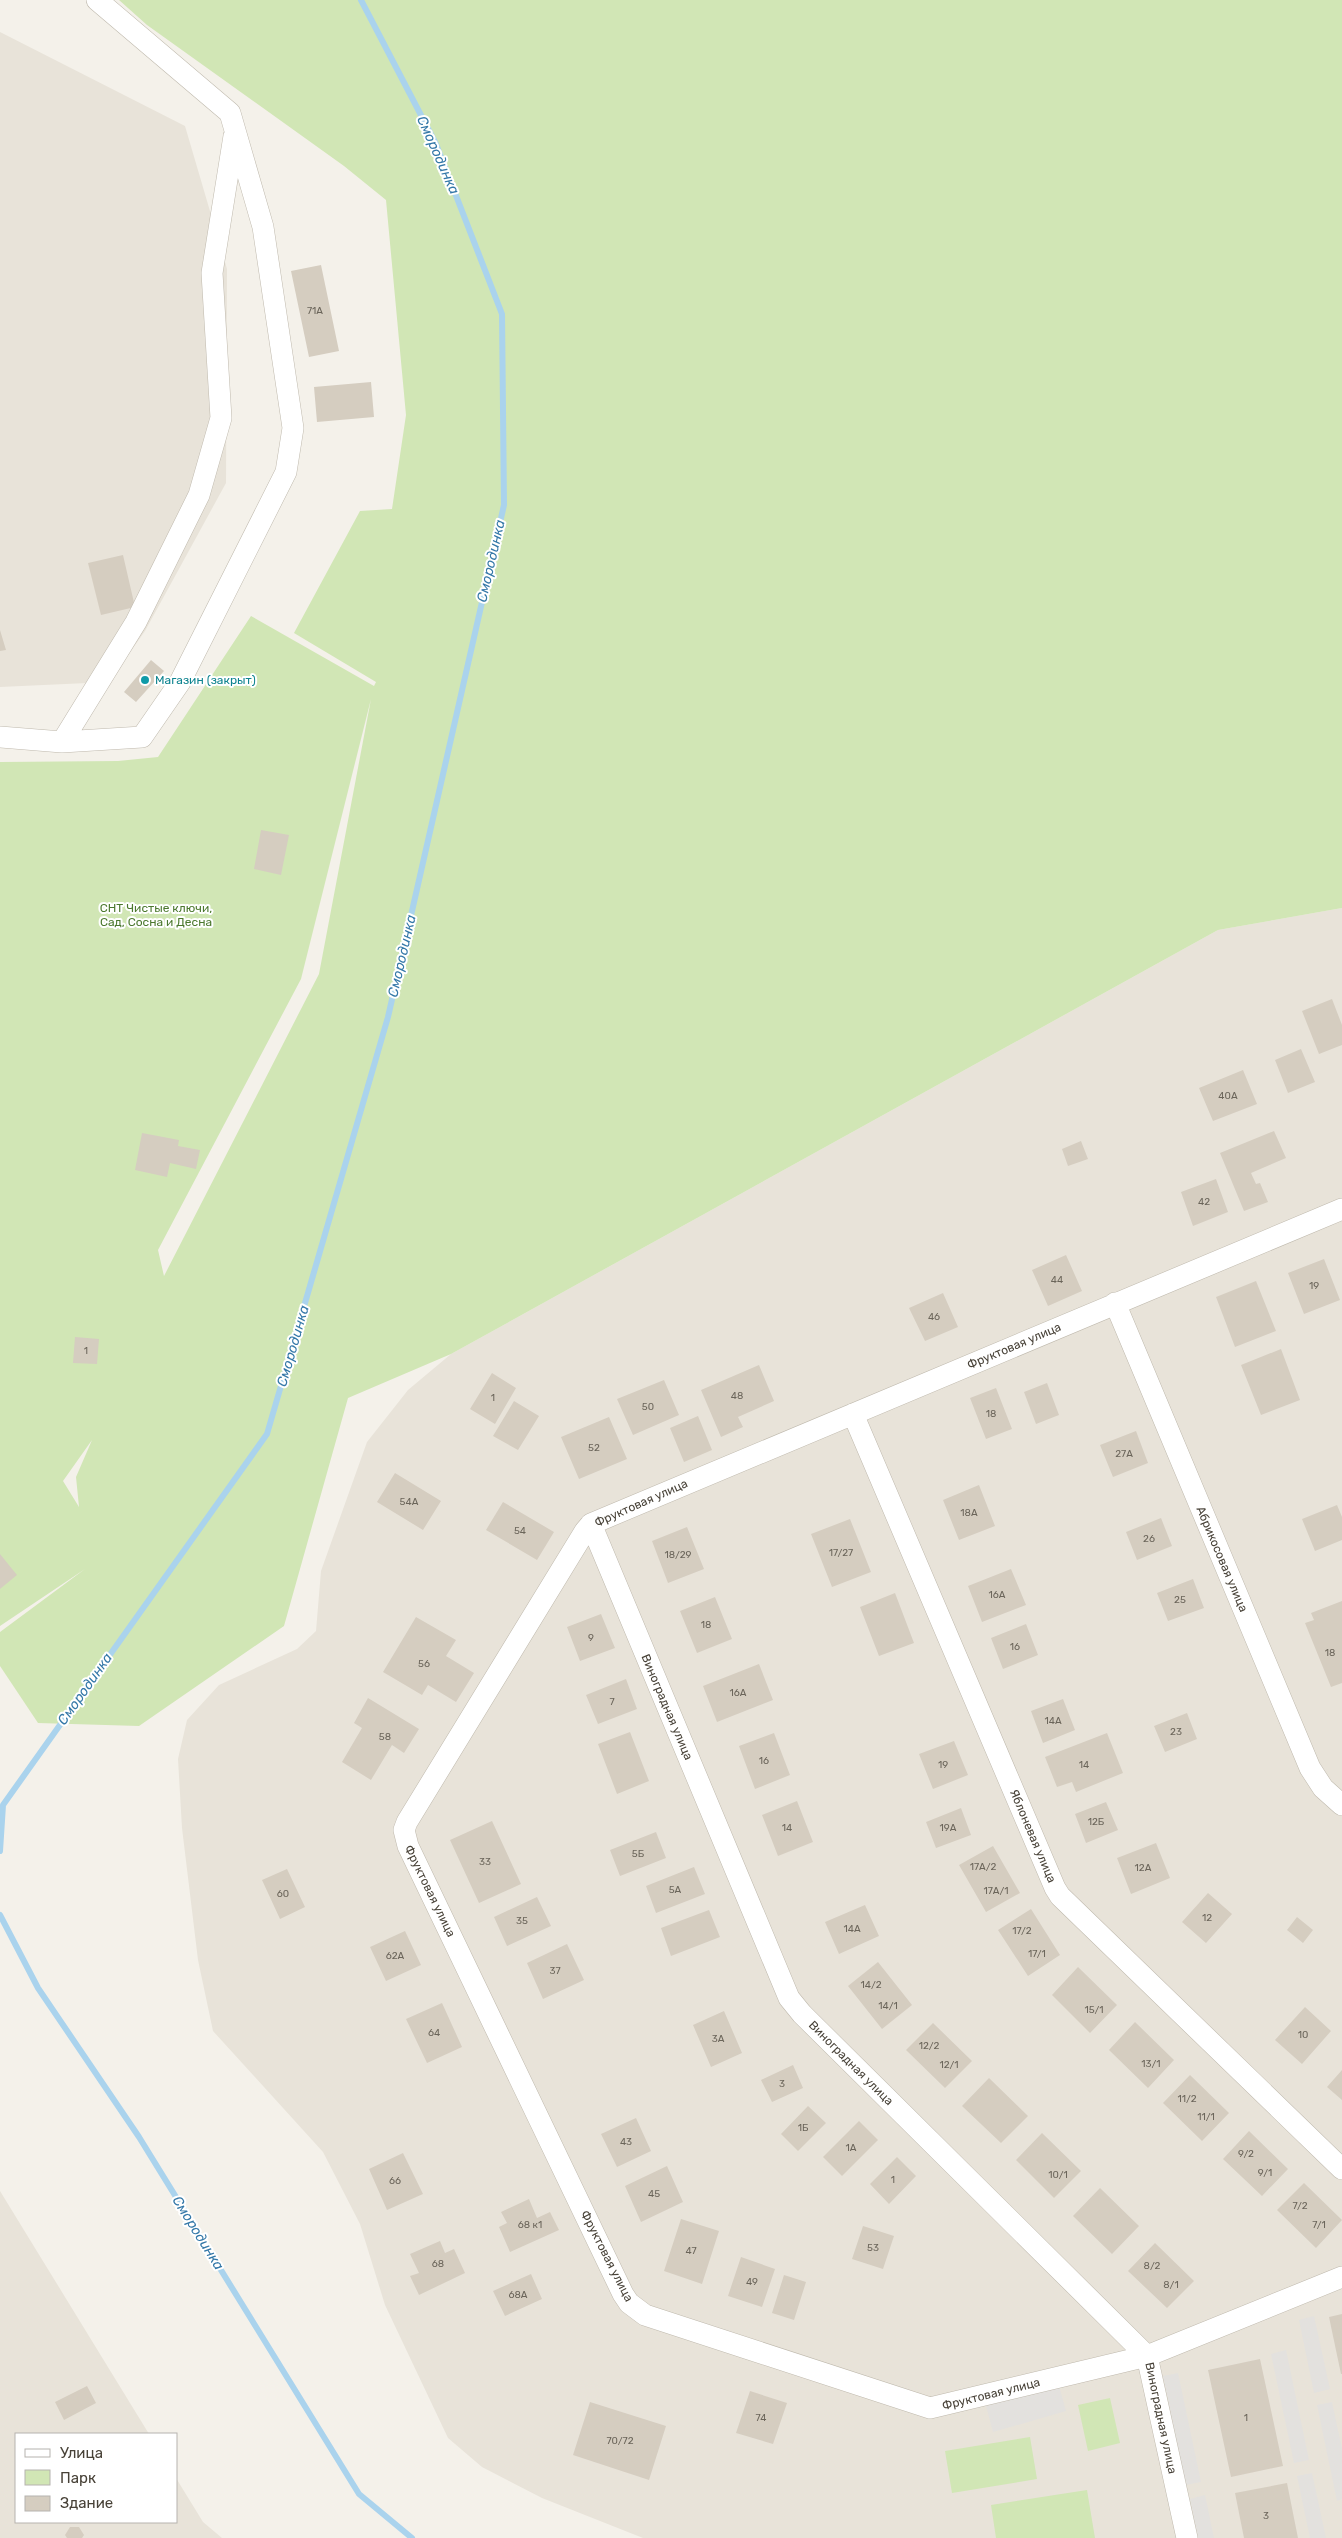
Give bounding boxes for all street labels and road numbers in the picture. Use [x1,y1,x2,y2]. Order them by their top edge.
street label: Фруктовая улица [965,1320,1063,1372]
street label: Фруктовая улица [592,1476,690,1530]
street label: Абрикосовая улица [1193,1504,1251,1614]
street label: Виноградная улица [638,1652,696,1762]
street label: Яблоневая улица [1007,1787,1059,1885]
street label: Фруктовая улица [402,1843,458,1939]
street label: Виноградная улица [806,2018,896,2108]
street label: Фруктовая улица [578,2208,636,2304]
street label: Виноградная улица [1142,2361,1180,2475]
street label: Фруктовая улица [941,2375,1041,2413]

